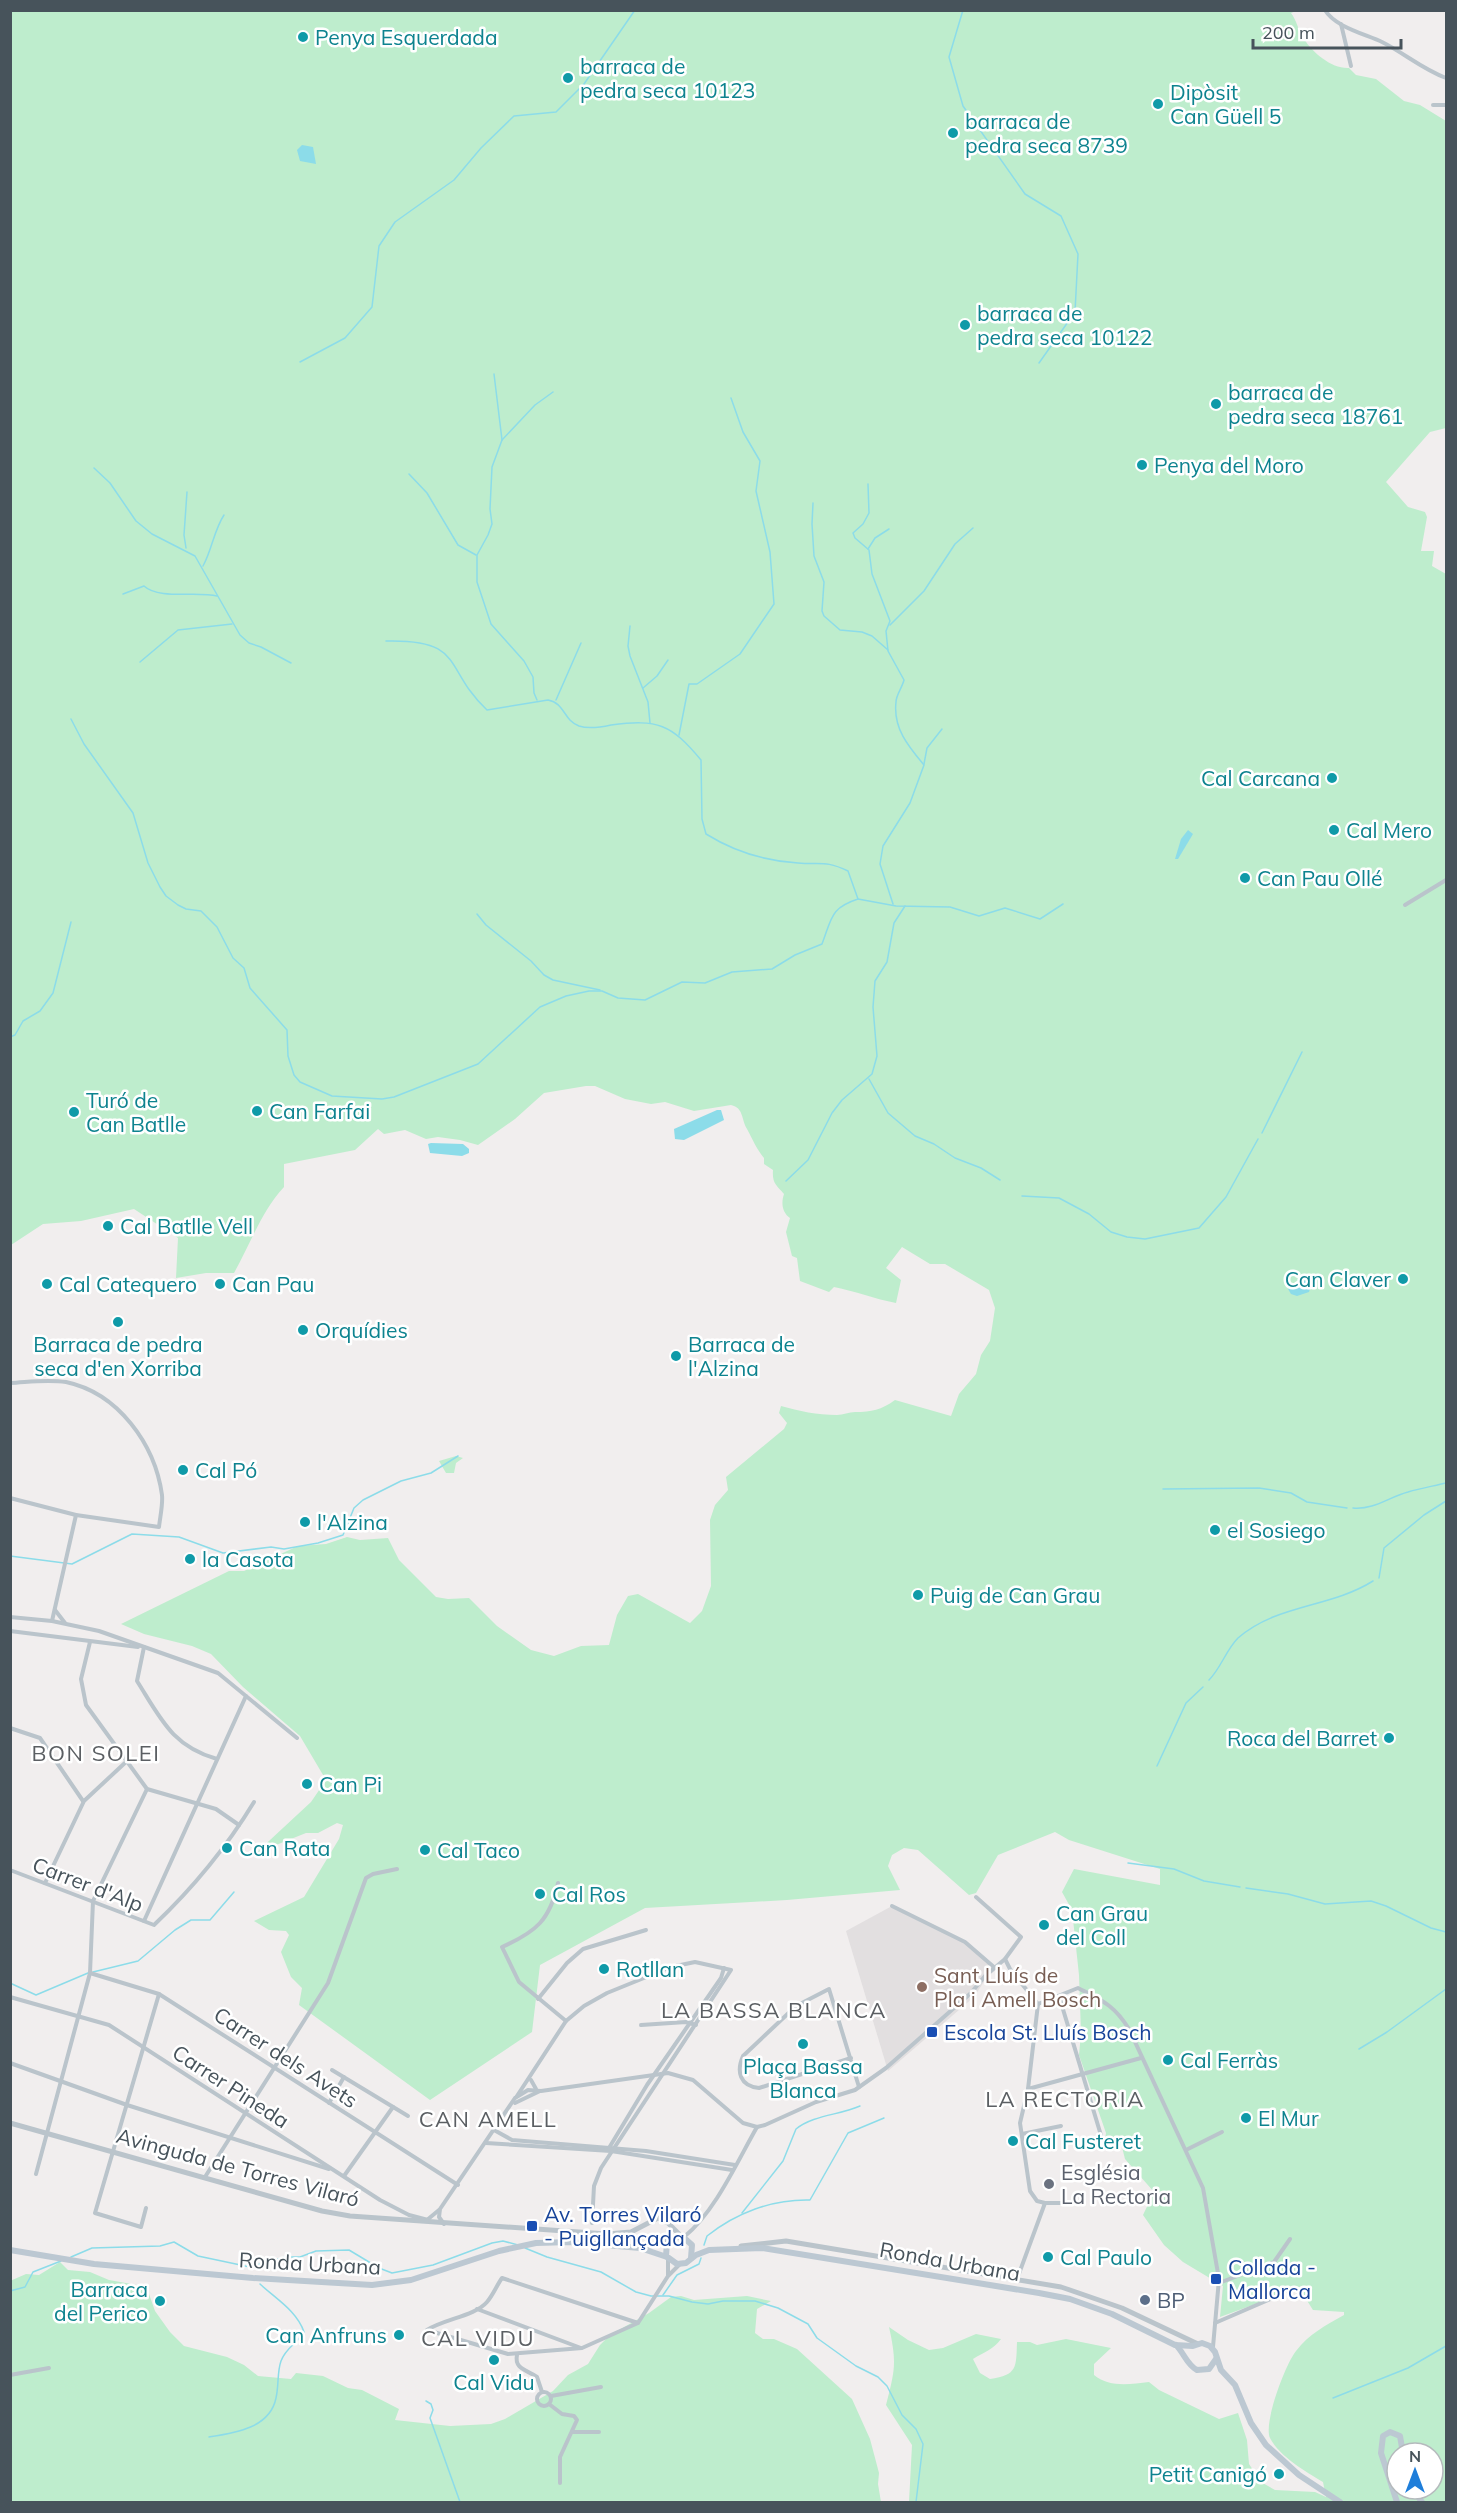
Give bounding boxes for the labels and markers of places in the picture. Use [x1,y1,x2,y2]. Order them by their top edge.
place label: Penya Esquerdada [315,24,497,50]
marker: Penya Esquerdada [296,30,310,44]
place label: barraca de pedra seca 10123 [580,53,755,103]
marker: barraca de pedra seca 10123 [561,71,575,85]
place label: Dipòsit Can Güell 5 [1170,79,1281,129]
marker: Dipòsit Can Güell 5 [1151,97,1165,111]
place label: barraca de pedra seca 8739 [965,108,1128,158]
marker: barraca de pedra seca 8739 [946,126,960,140]
place label: barraca de pedra seca 10122 [977,300,1152,350]
marker: barraca de pedra seca 10122 [958,318,972,332]
place label: barraca de pedra seca 18761 [1228,379,1403,429]
marker: barraca de pedra seca 18761 [1209,397,1223,411]
place label: Penya del Moro [1154,452,1304,478]
marker: Penya del Moro [1135,458,1149,472]
place label: Cal Carcana [1201,765,1320,791]
marker: Cal Carcana [1325,771,1339,785]
place label: Cal Mero [1346,817,1432,843]
marker: Cal Mero [1327,823,1341,837]
place label: Can Pau Ollé [1257,865,1382,891]
marker: Can Pau Ollé [1238,871,1252,885]
place label: Turó de Can Batlle [86,1087,186,1137]
place label: Can Farfai [269,1098,370,1124]
marker: Can Farfai [250,1104,264,1118]
marker: Turó de Can Batlle [67,1105,81,1119]
place label: Cal Batlle Vell [120,1213,253,1239]
marker: Cal Batlle Vell [101,1219,115,1233]
place label: Can Claver [1285,1266,1391,1292]
place label: Cal Catequero [59,1271,197,1297]
place label: Can Pau [232,1271,314,1297]
marker: Can Claver [1396,1272,1410,1286]
marker: Cal Catequero [40,1277,54,1291]
marker: Can Pau [213,1277,227,1291]
marker: Barraca de pedra seca d'en Xorriba [111,1315,125,1329]
place label: Orquídies [315,1317,408,1343]
marker: Orquídies [296,1323,310,1337]
place label: Barraca de pedra seca d'en Xorriba [33,1331,203,1381]
place label: Barraca de l'Alzina [688,1331,795,1381]
marker: Barraca de l'Alzina [669,1349,683,1363]
place label: Cal Pó [195,1457,257,1483]
marker: Cal Pó [176,1463,190,1477]
place label: l'Alzina [317,1509,388,1535]
marker: l'Alzina [298,1515,312,1529]
place label: el Sosiego [1227,1517,1325,1543]
marker: el Sosiego [1208,1523,1222,1537]
place label: la Casota [202,1546,294,1572]
marker: la Casota [183,1552,197,1566]
place label: Puig de Can Grau [930,1582,1100,1608]
marker: Puig de Can Grau [911,1588,925,1602]
place label: Roca del Barret [1227,1725,1377,1751]
marker: Roca del Barret [1382,1731,1396,1745]
place label: Can Pi [319,1771,382,1797]
marker: Can Pi [300,1777,314,1791]
place label: Can Rata [239,1835,330,1861]
place label: Cal Taco [437,1837,520,1863]
marker: Can Rata [220,1841,234,1855]
marker: Cal Taco [418,1843,432,1857]
place label: Cal Ros [552,1881,626,1907]
marker: Cal Ros [533,1887,547,1901]
place label: Can Grau del Coll [1056,1900,1148,1950]
marker: Can Grau del Coll [1037,1918,1051,1932]
place label: Rotllan [616,1956,684,1982]
marker: Rotllan [597,1962,611,1976]
place label: Sant Lluís de Pla i Amell Bosch [934,1962,1101,2012]
marker: Sant Lluís de Pla i Amell Bosch [915,1980,929,1994]
place label: Escola St. Lluís Bosch [944,2019,1152,2045]
marker: Escola St. Lluís Bosch [925,2025,939,2039]
marker: Plaça Bassa Blanca [796,2037,810,2051]
place label: Cal Ferràs [1180,2047,1278,2073]
place label: Plaça Bassa Blanca [743,2053,863,2103]
marker: Cal Ferràs [1161,2053,1175,2067]
place label: El Mur [1258,2105,1319,2131]
marker: El Mur [1239,2111,1253,2125]
place label: Cal Fusteret [1025,2128,1141,2154]
marker: Cal Fusteret [1006,2134,1020,2148]
place label: Església La Rectoria [1061,2159,1171,2209]
marker: Església La Rectoria [1042,2177,1056,2191]
place label: Av. Torres Vilaró - Puigllançada [544,2201,702,2251]
marker: Av. Torres Vilaró - Puigllançada [525,2219,539,2233]
place label: Cal Paulo [1060,2244,1152,2270]
marker: Cal Paulo [1041,2250,1055,2264]
place label: Collada - Mallorca [1228,2254,1316,2304]
marker: Collada - Mallorca [1209,2272,1223,2286]
place label: Barraca del Perico [54,2276,148,2326]
place label: BP [1157,2287,1185,2313]
marker: BP [1138,2293,1152,2307]
marker: Barraca del Perico [153,2294,167,2308]
place label: Can Anfruns [265,2322,387,2348]
marker: Can Anfruns [392,2328,406,2342]
marker: Cal Vidu [487,2353,501,2367]
place label: Cal Vidu [453,2369,535,2395]
place label: Petit Canigó [1149,2461,1267,2487]
marker: Petit Canigó [1272,2467,1286,2481]

